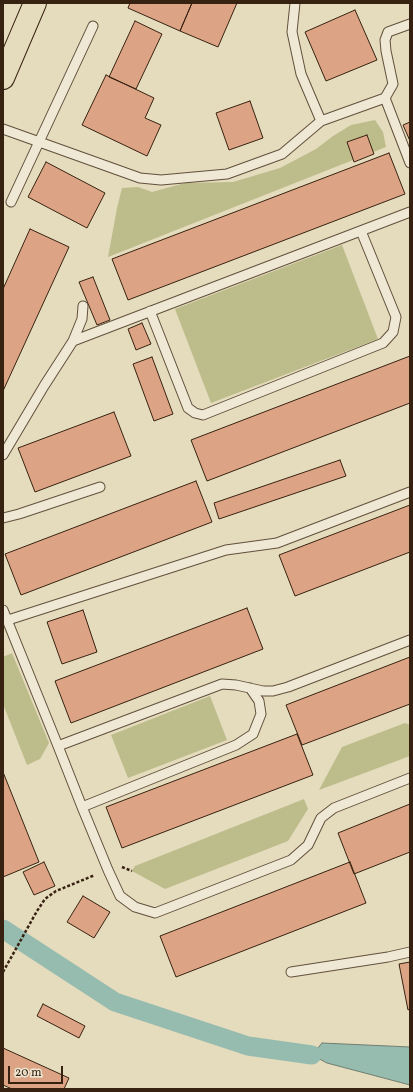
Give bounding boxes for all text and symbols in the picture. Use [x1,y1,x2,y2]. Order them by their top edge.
scale bar [10,1058,65,1084]
text: 20 m [15,1065,42,1081]

